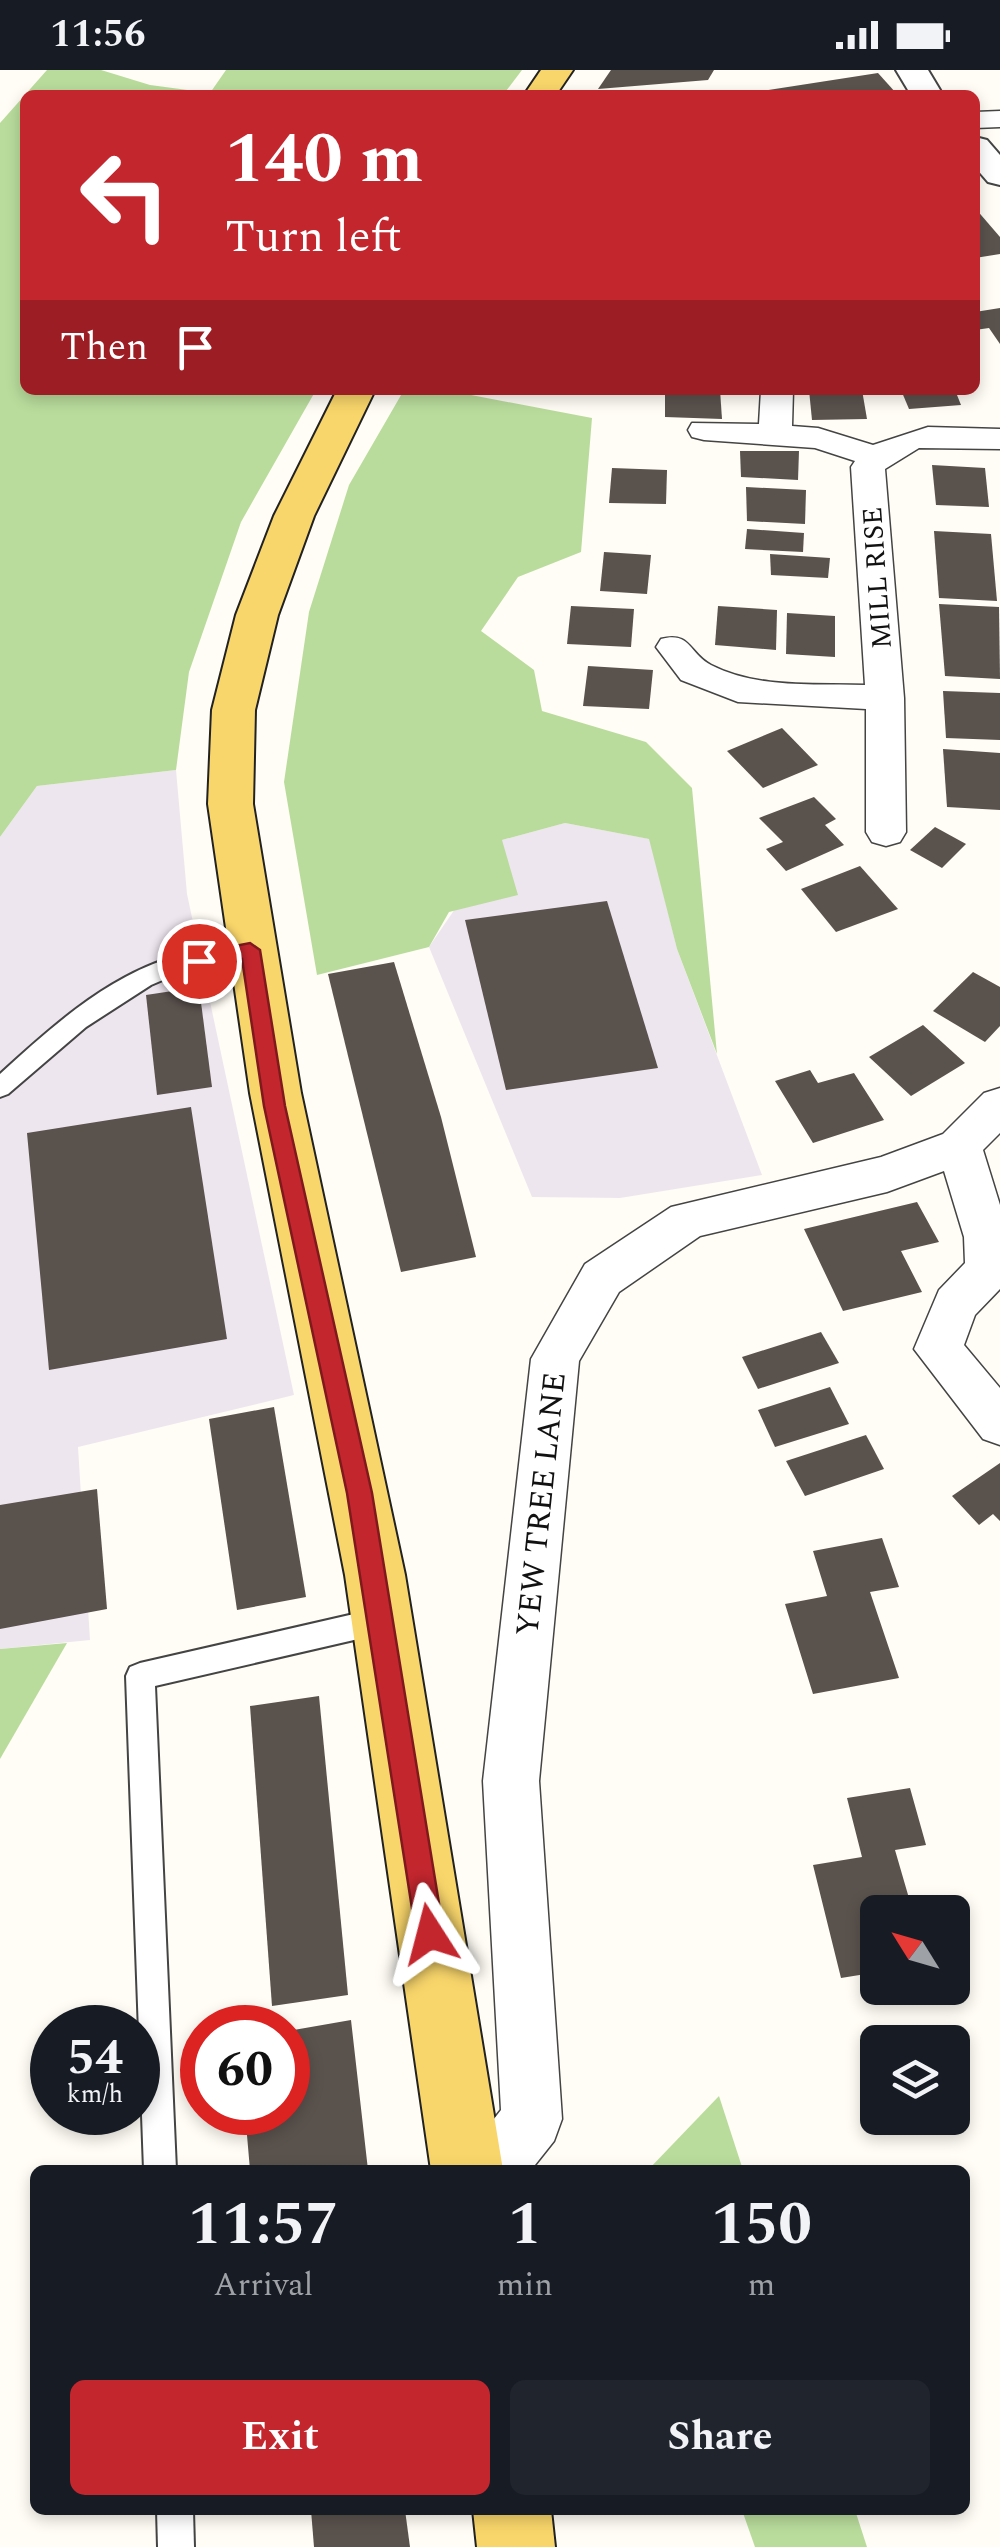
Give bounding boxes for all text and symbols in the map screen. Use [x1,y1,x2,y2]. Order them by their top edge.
text: 11:56 [50,6,145,64]
text: 140 m [225,107,423,213]
icon: left [60,130,190,260]
text: Turn left [225,203,402,272]
text: Then [60,319,148,377]
icon: arrive [168,320,223,375]
street label: MILL RISE [851,505,904,650]
pin [157,919,242,1004]
icon: arrive [172,934,227,989]
street label: YEW TREE LANE [503,1370,580,1639]
position arrow [378,1882,482,1986]
north arrow [860,1895,970,2005]
map controls [860,1895,970,2135]
speed limit sign: 60 [180,2005,310,2135]
text: 54 [67,2020,123,2096]
button: layers [860,2025,970,2135]
text: km/h [67,2076,123,2114]
text: 11:57 [188,2179,339,2271]
text: 1 [508,2179,542,2271]
text: 150 [711,2179,812,2271]
text: Arrival [214,2261,313,2310]
text: min [497,2261,553,2310]
text: m [748,2261,775,2310]
button: Exit [70,2380,490,2495]
button: Share [510,2380,930,2495]

